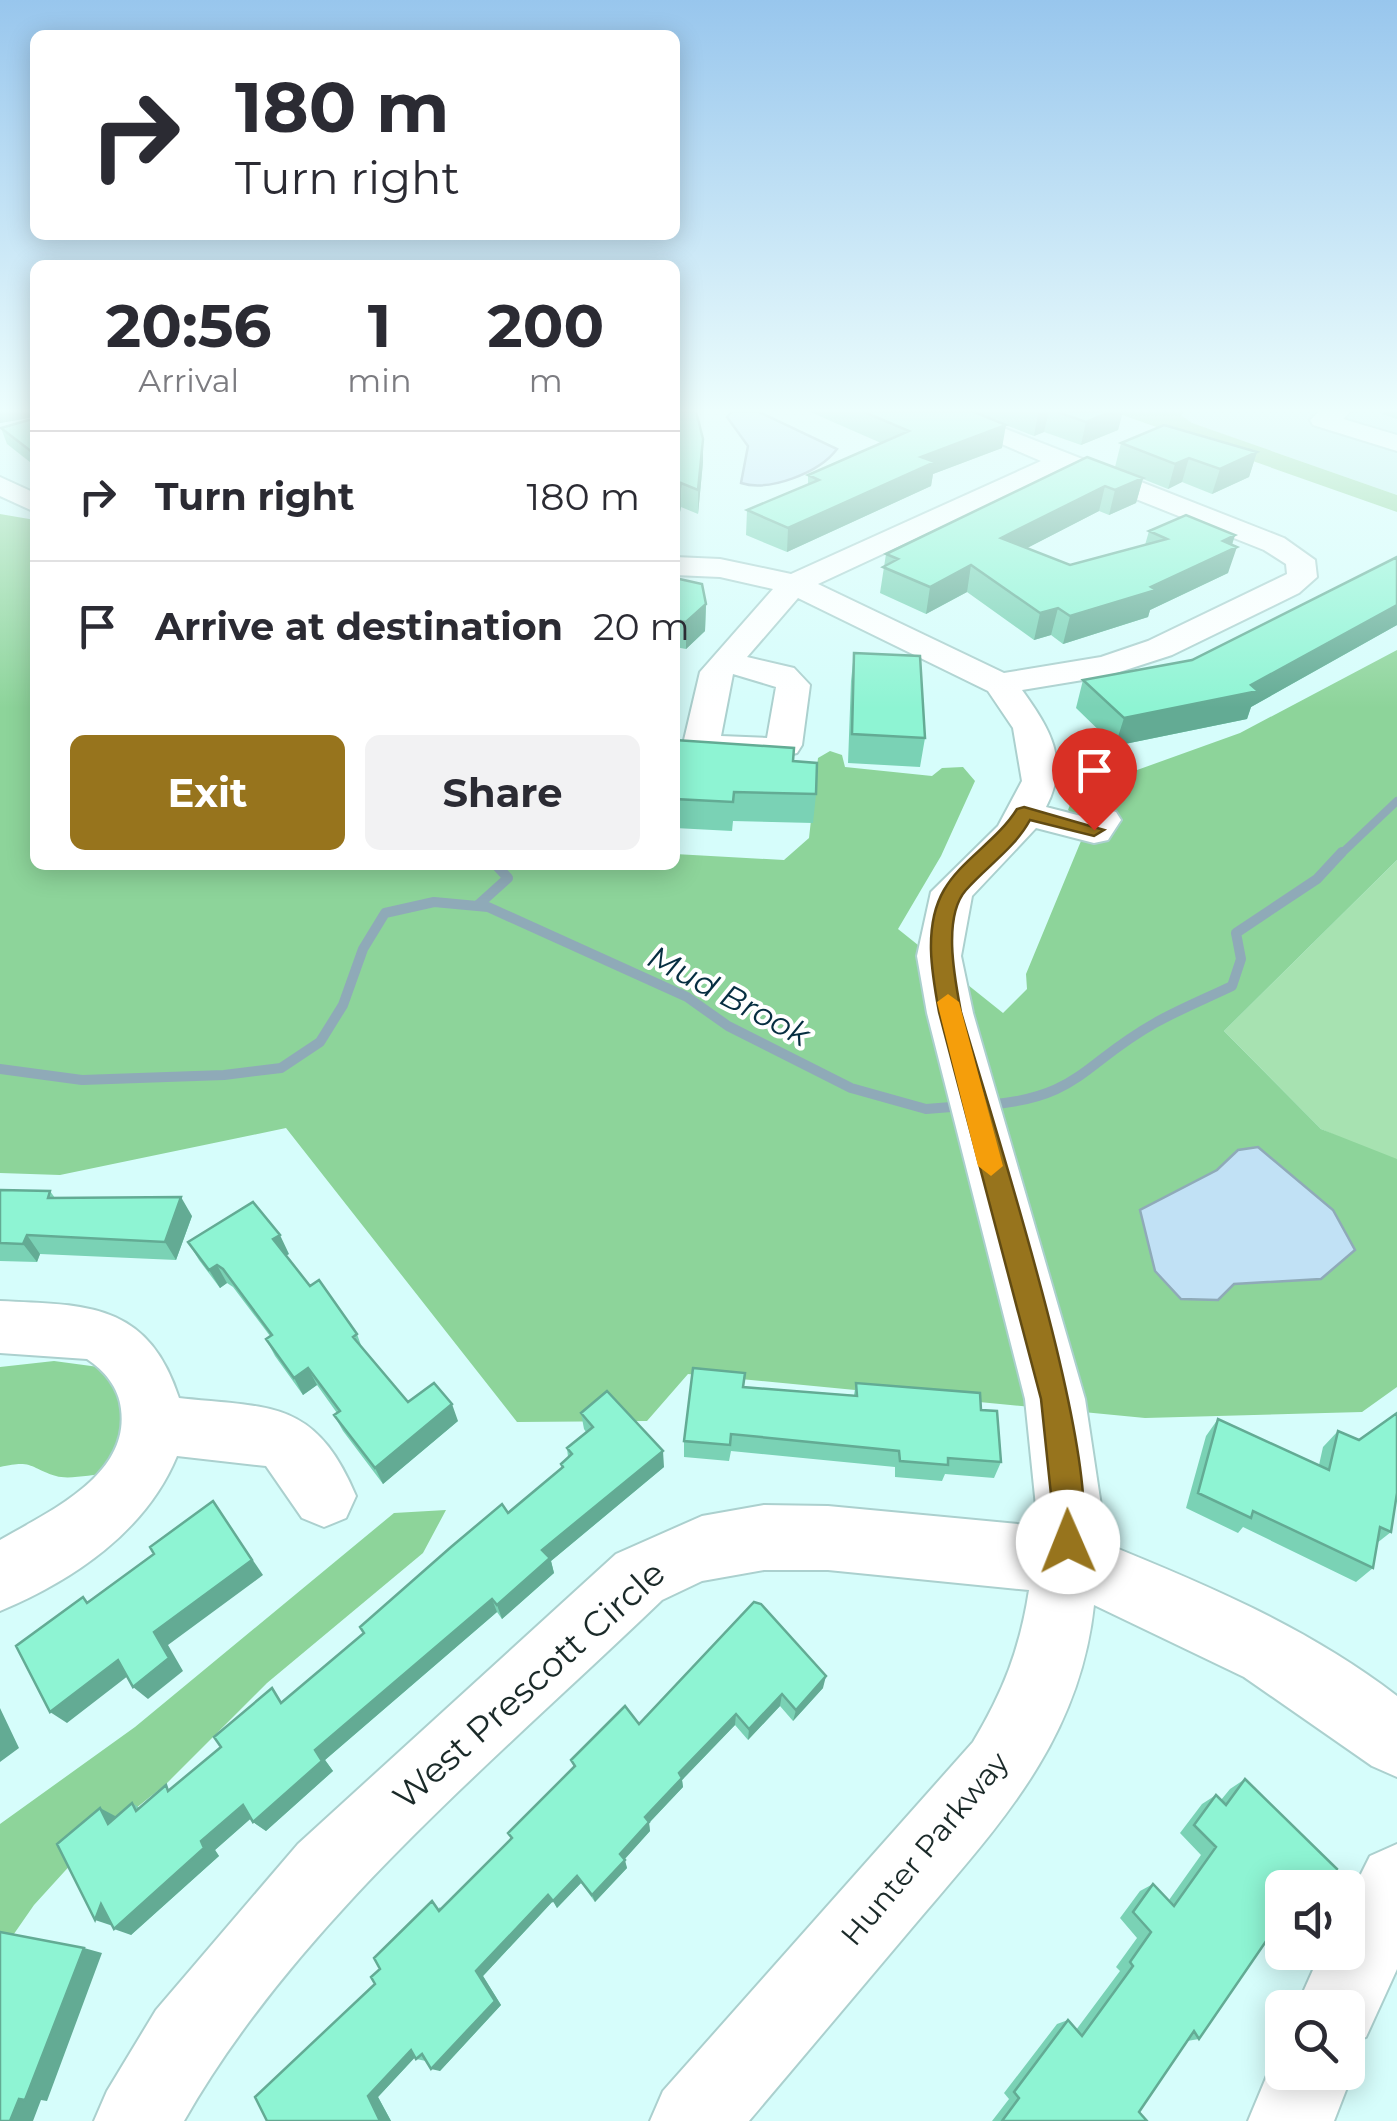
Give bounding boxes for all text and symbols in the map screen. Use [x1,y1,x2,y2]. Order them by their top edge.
text: 180 m [235,64,449,150]
icon: right [70,70,200,200]
text: Turn right [235,150,460,205]
text: 20:56 [106,289,272,362]
text: 1 [368,289,391,362]
text: 200 [487,289,604,362]
text: Arrival [138,361,239,400]
text: min [347,361,412,400]
text: m [529,361,563,400]
icon: right [70,469,125,524]
text: Turn right [155,473,354,520]
text: 180 m [527,473,640,520]
icon: arrive [70,599,125,654]
text: Arrive at destination [155,603,563,650]
text: 20 m [593,603,690,650]
pin [1052,728,1137,831]
button: Exit [70,735,345,850]
button: Share [365,735,640,850]
icon: arrive [1067,743,1122,798]
water label: Mud Brook [642,937,819,1055]
position arrow [1016,1490,1120,1594]
street label: West Prescott Circle [384,1551,673,1818]
street label: Hunter Parkway [833,1744,1017,1953]
map controls [1265,1870,1365,2090]
button: sound [1265,1870,1365,1970]
button: search [1265,1990,1365,2090]

